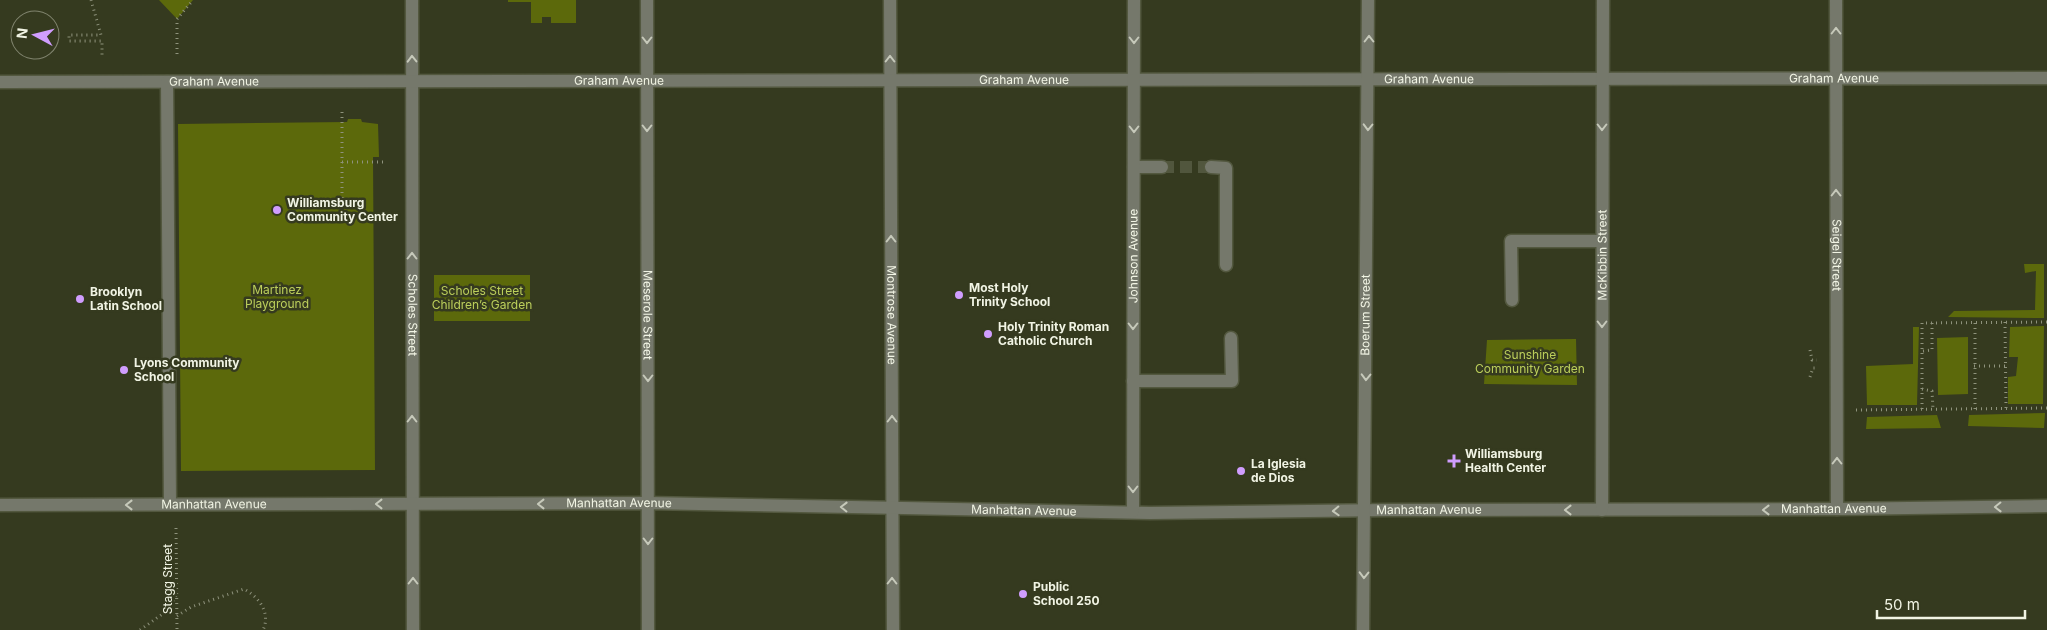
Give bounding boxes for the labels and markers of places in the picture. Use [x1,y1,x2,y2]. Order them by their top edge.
place label: Williamsburg Community Center [287,195,398,224]
marker: Williamsburg Community Center [271,204,283,216]
place label: Most Holy Trinity School [969,280,1050,309]
place label: Brooklyn Latin School [90,284,162,313]
marker: Most Holy Trinity School [953,289,965,301]
marker: Brooklyn Latin School [74,293,86,305]
place label: Holy Trinity Roman Catholic Church [998,319,1109,348]
marker: Holy Trinity Roman Catholic Church [982,328,994,340]
place label: Lyons Community School [134,355,240,384]
marker: Lyons Community School [118,364,130,376]
place label: Williamsburg Health Center [1465,446,1546,475]
marker: Williamsburg Health Center [1447,454,1461,468]
place label: La Iglesia de Dios [1251,456,1306,485]
marker: La Iglesia de Dios [1235,465,1247,477]
place label: Public School 250 [1033,579,1100,608]
marker: Public School 250 [1017,588,1029,600]

